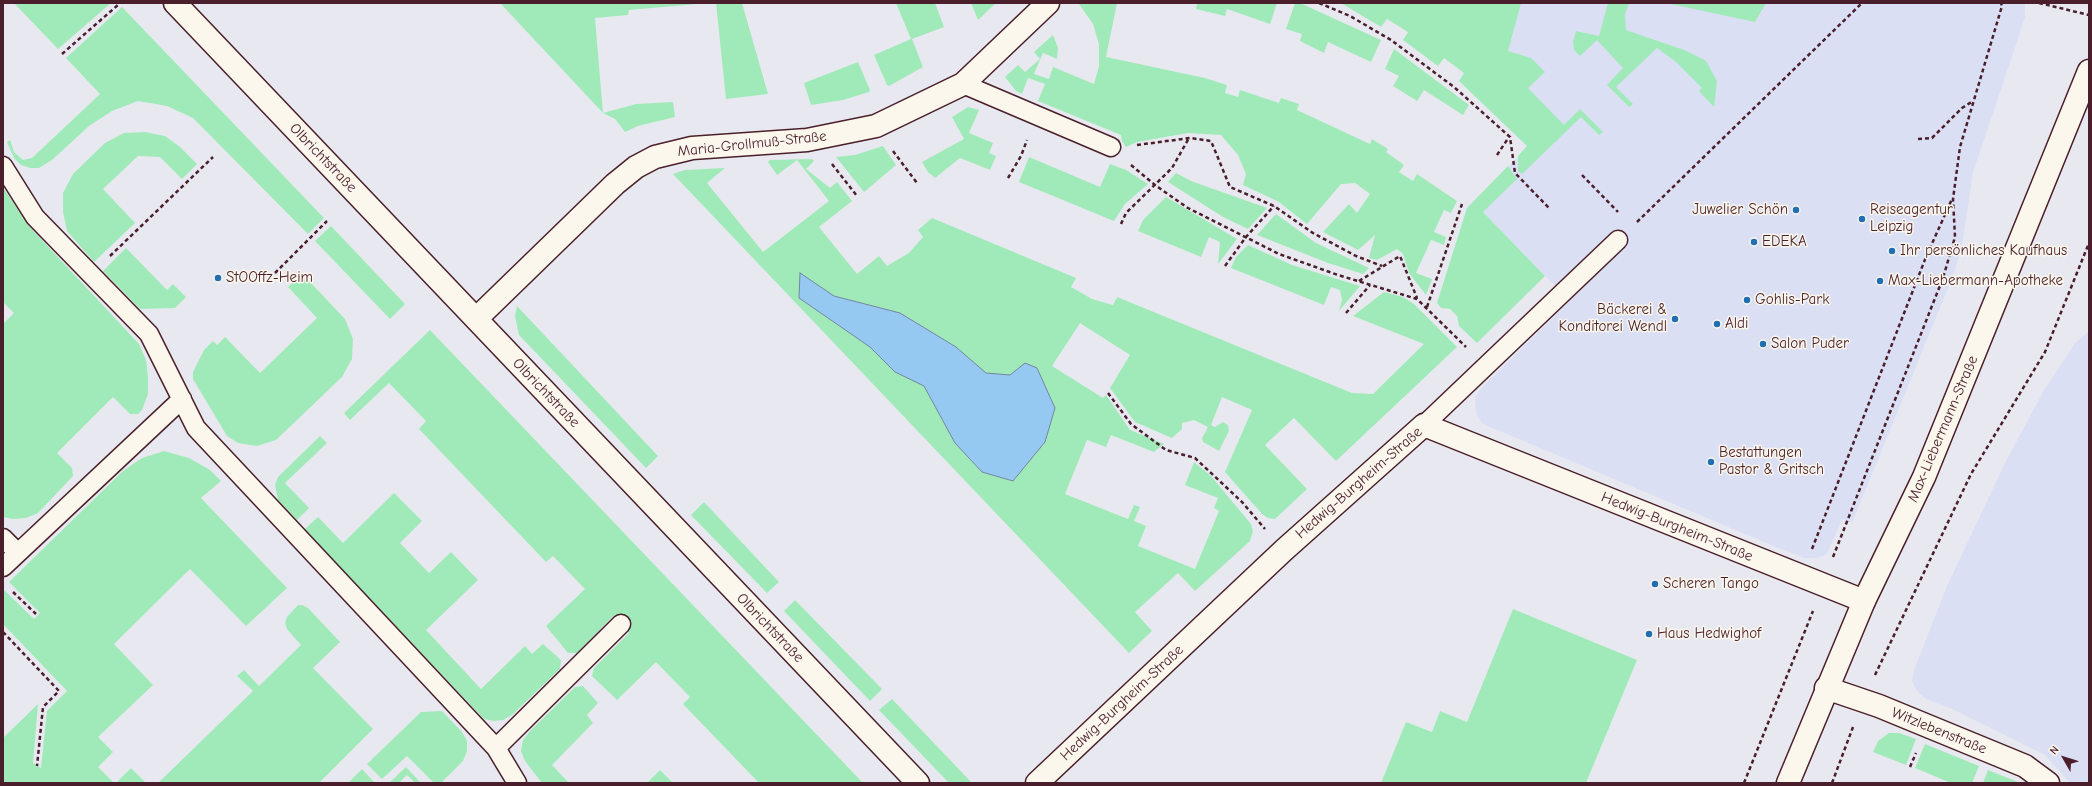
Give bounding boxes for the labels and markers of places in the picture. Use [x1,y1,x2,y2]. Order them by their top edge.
place label: Juwelier Schön [1692,201,1788,219]
place label: Reiseagentur Leipzig [1870,201,1953,236]
marker: Juwelier Schön [1791,205,1801,215]
marker: Reiseagentur Leipzig [1857,214,1867,224]
place label: EDEKA [1762,233,1807,251]
marker: EDEKA [1749,237,1759,247]
place label: Ihr persönliches Kaufhaus [1900,242,2067,260]
marker: Ihr persönliches Kaufhaus [1887,246,1897,256]
place label: StOOffz-Heim [226,269,313,287]
place label: Max-Liebermann-Apotheke [1888,272,2063,290]
marker: StOOffz-Heim [213,273,223,283]
marker: Max-Liebermann-Apotheke [1875,276,1885,286]
place label: Gohlis-Park [1755,291,1829,309]
marker: Gohlis-Park [1742,295,1752,305]
place label: Bäckerei & Konditorei Wendl [1559,301,1667,336]
marker: Bäckerei & Konditorei Wendl [1670,314,1680,324]
place label: Aldi [1725,315,1748,333]
marker: Aldi [1712,319,1722,329]
place label: Salon Puder [1771,335,1849,353]
marker: Salon Puder [1758,339,1768,349]
place label: Bestattungen Pastor & Gritsch [1719,444,1824,479]
marker: Bestattungen Pastor & Gritsch [1706,457,1716,467]
place label: Scheren Tango [1663,575,1759,593]
marker: Scheren Tango [1650,579,1660,589]
place label: Haus Hedwighof [1657,625,1761,643]
marker: Haus Hedwighof [1644,629,1654,639]

